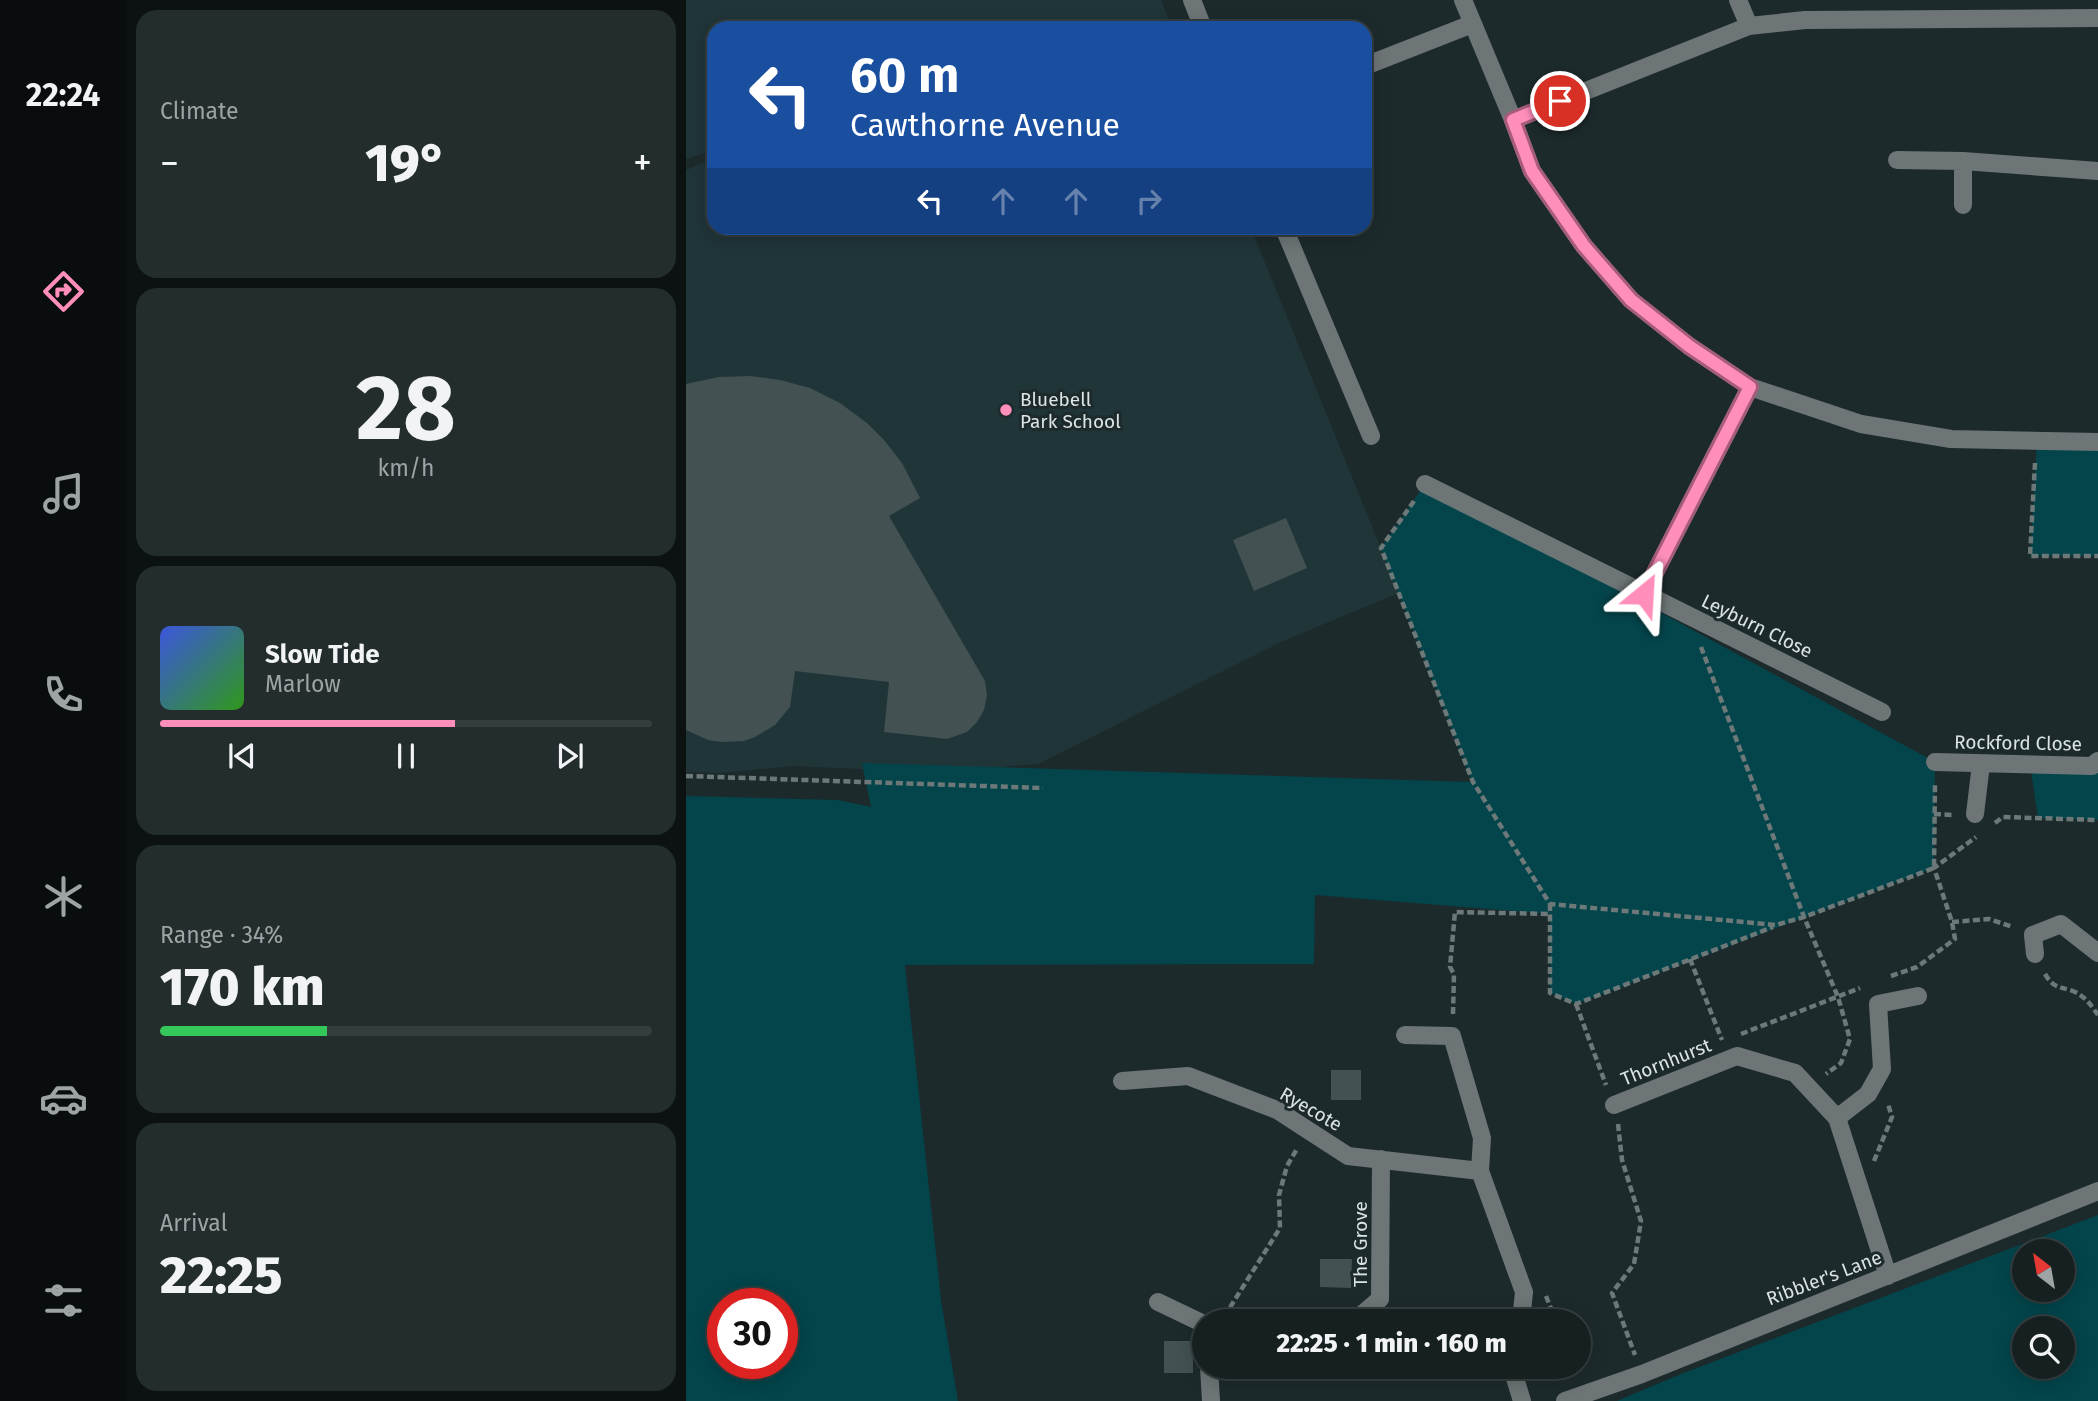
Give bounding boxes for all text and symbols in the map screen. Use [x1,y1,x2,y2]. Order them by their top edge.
text: 60 m [850,46,959,105]
icon: left [735,49,826,140]
pin [1530,71,1590,131]
text: 22:24 [26,76,100,114]
icon: arrive [1541,82,1579,120]
text: Climate [160,97,239,125]
text: Cawthorne Avenue [850,106,1120,144]
text: 19° [365,132,447,195]
text: − [160,140,179,186]
text: + [633,140,652,186]
icon: left [911,182,949,220]
icon: ahead [984,182,1022,220]
icon: ahead [1057,182,1095,220]
icon: right [1130,182,1168,220]
icon: directions [39,267,88,316]
text: 28 [356,354,456,463]
place label: Bluebell Park School [1020,388,1121,433]
marker: Bluebell Park School [998,402,1014,418]
text: km/h [378,454,434,482]
icon: music [39,469,88,518]
position arrow [1607,557,1681,631]
street label: Leyburn Close [1698,589,1816,663]
text: Slow Tide [265,639,380,670]
icon: phone [39,670,88,719]
text: Marlow [265,670,341,698]
street label: Rockford Close [1954,730,2082,756]
icon: previous [223,737,261,775]
icon: pause [387,737,425,775]
icon: next [551,737,589,775]
icon: climate [39,872,88,921]
text: Range · 34% [160,921,283,949]
text: 170 km [160,956,325,1019]
street label: Thornhurst [1617,1033,1715,1091]
icon: car [39,1074,88,1123]
street label: Ryecote [1276,1082,1346,1136]
street label: The Grove [1349,1201,1372,1287]
text: Arrival [160,1209,227,1237]
north arrow [2012,1239,2076,1302]
map controls [2012,1239,2075,1379]
text: 22:25 [160,1244,282,1307]
street label: Ribbler's Lane [1763,1245,1885,1311]
icon: filters [39,1276,88,1325]
speed limit sign: 30 [707,1288,798,1379]
button: search [2012,1316,2075,1379]
text: 22:25 · 1 min · 160 m [1276,1328,1507,1359]

